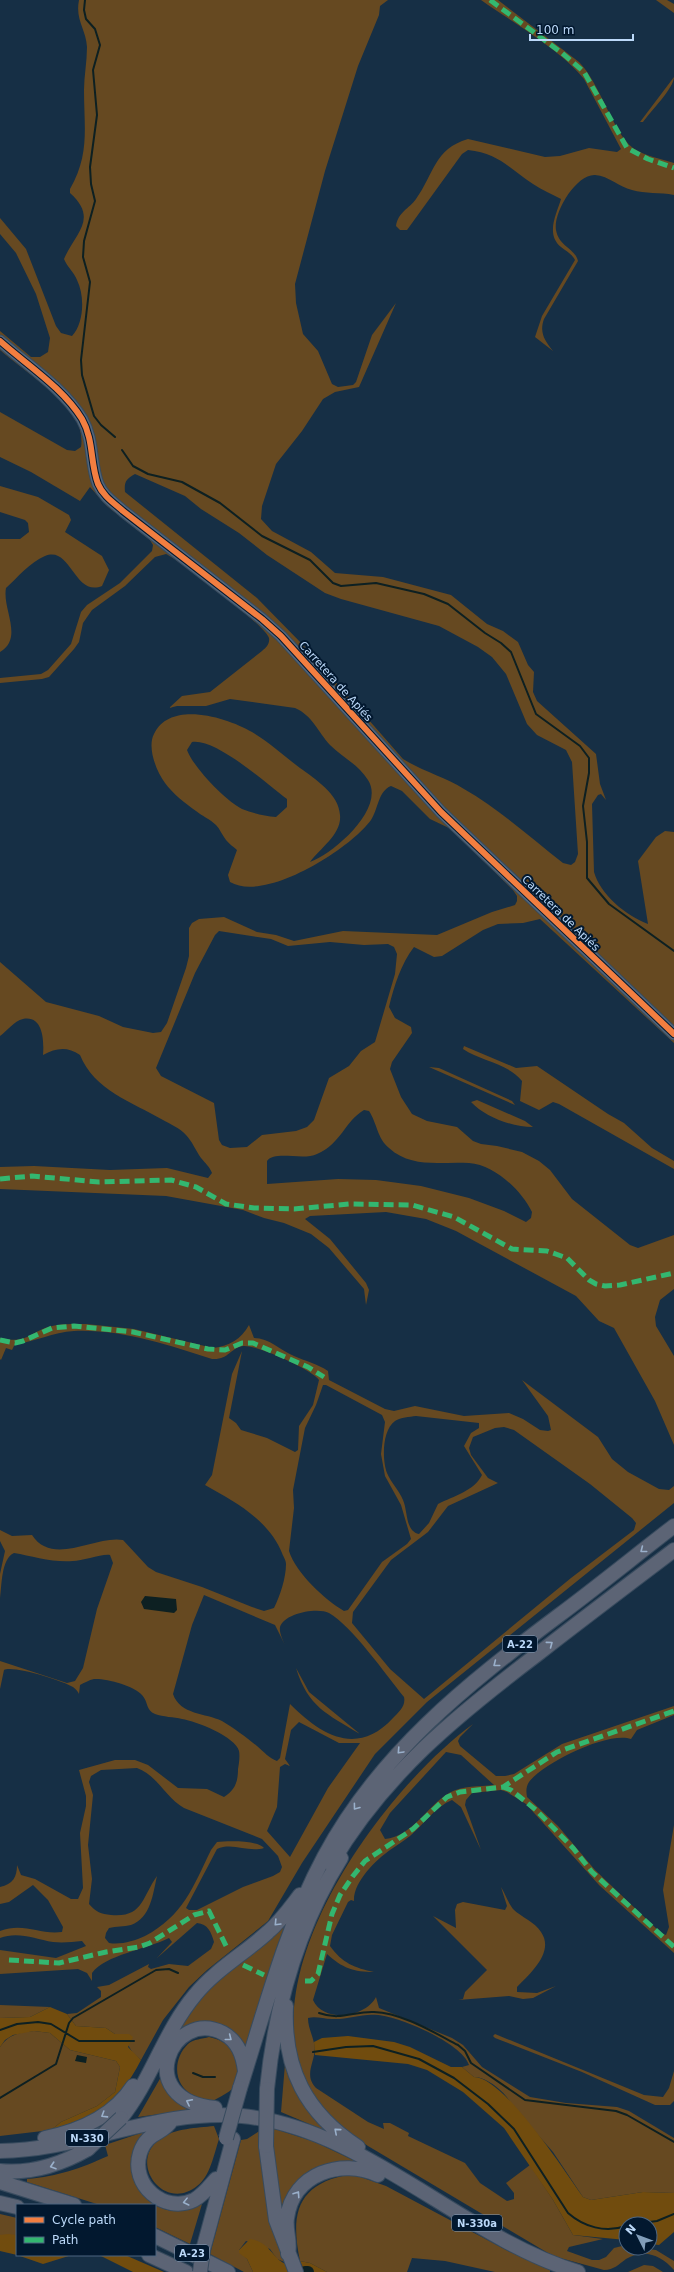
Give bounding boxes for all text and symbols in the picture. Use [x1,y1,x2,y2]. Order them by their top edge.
scale bar [530,16,633,42]
text: 100 m [536,23,574,37]
street label: Carretera de Apiés [296,639,375,724]
street label: Carretera de Apiés [519,873,602,954]
one-way arrow [641,1546,648,1553]
road number: A-22 [503,1636,537,1652]
one-way arrow [546,1642,553,1649]
one-way arrow [493,1659,500,1666]
one-way arrow [397,1746,405,1754]
one-way arrow [353,1802,360,1809]
one-way arrow [274,1918,282,1926]
one-way arrow [224,2033,231,2040]
one-way arrow [186,2099,193,2107]
one-way arrow [101,2110,108,2118]
one-way arrow [334,2129,341,2136]
road number: N-330 [66,2130,108,2146]
one-way arrow [49,2161,56,2169]
one-way arrow [292,2191,299,2198]
one-way arrow [183,2197,190,2206]
legend [16,2204,156,2256]
text: Cycle path [52,2213,116,2227]
road number: N-330a [452,2215,502,2231]
north arrow [618,2216,658,2256]
text: N [623,2222,639,2237]
text: Path [52,2233,78,2247]
road number: A-23 [175,2245,209,2261]

